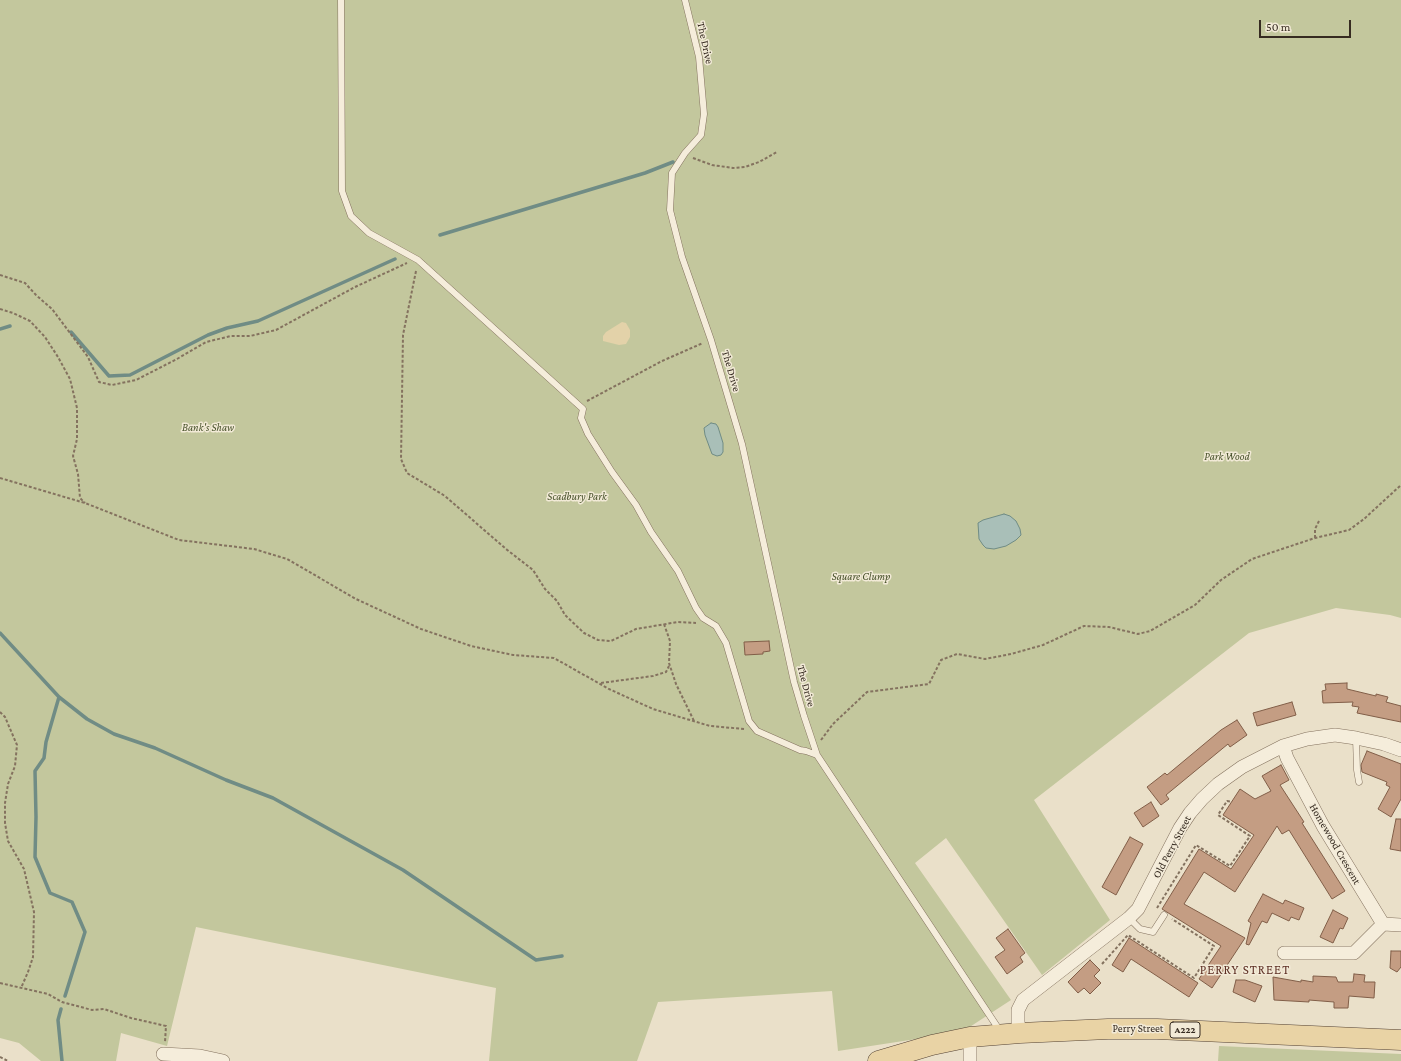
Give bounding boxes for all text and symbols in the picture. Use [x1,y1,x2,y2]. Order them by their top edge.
scale bar [1261,12,1353,38]
text: 50 m [1266,20,1290,34]
street label: The Drive [694,21,716,65]
street label: The Drive [719,349,743,393]
park label: Bank's Shaw [182,421,234,435]
park label: Park Wood [1204,450,1250,464]
park label: Scadbury Park [547,490,607,504]
park label: Square Clump [832,570,890,584]
street label: The Drive [794,664,818,708]
street label: Homewood Crescent [1306,801,1364,887]
street label: Old Perry Street [1150,813,1194,881]
district label: PERRY STREET [1200,962,1290,978]
street label: Perry Street [1113,1022,1163,1036]
road number: A222 [1170,1022,1200,1038]

